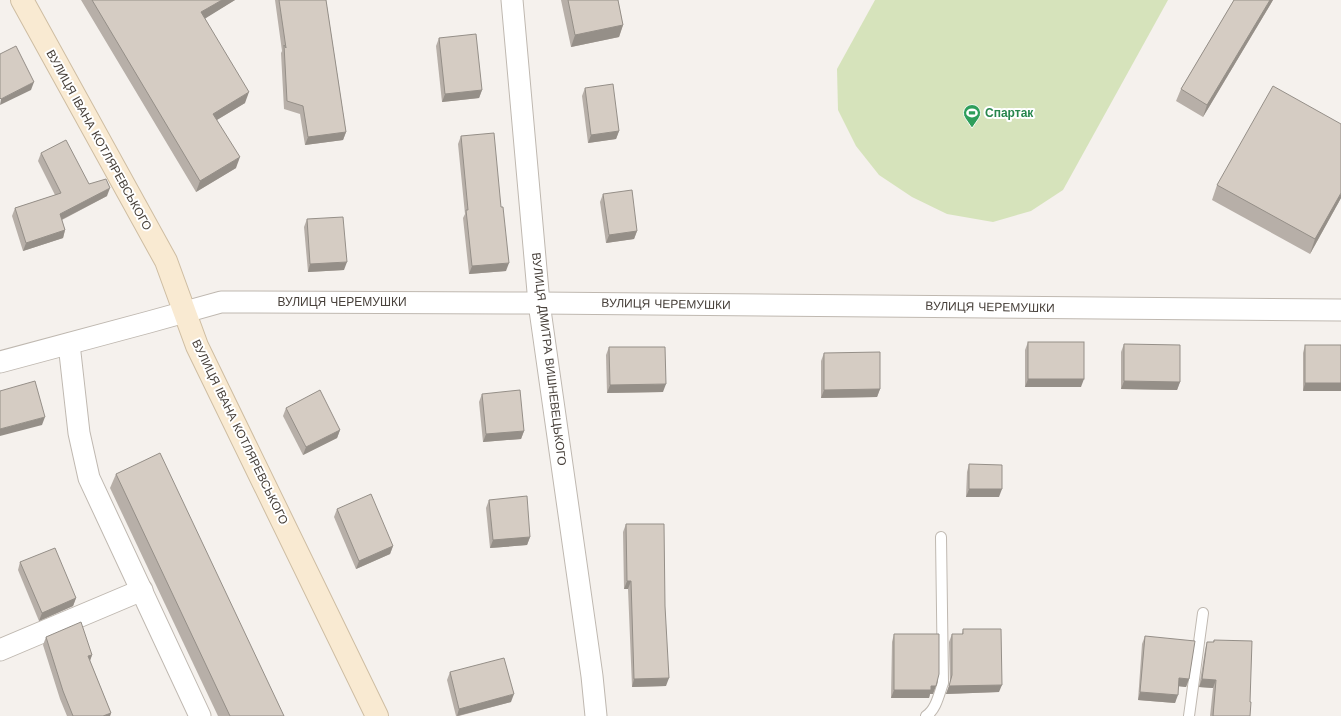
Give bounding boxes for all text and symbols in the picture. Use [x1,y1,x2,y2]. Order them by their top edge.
street label: ВУЛИЦЯ ІВАНА КОТЛЯРЕВСЬКОГО [43,47,155,233]
sports icon: Спартак [962,103,982,128]
place label: Спартак [985,106,1034,120]
street label: ВУЛИЦЯ ДМИТРА ВИШНЕВЕЦЬКОГО [529,252,569,466]
street label: ВУЛИЦЯ ЧЕРЕМУШКИ [277,295,407,309]
street label: ВУЛИЦЯ ЧЕРЕМУШКИ [601,296,731,312]
street label: ВУЛИЦЯ ЧЕРЕМУШКИ [925,299,1055,315]
street label: ВУЛИЦЯ ІВАНА КОТЛЯРЕВСЬКОГО [189,337,291,527]

